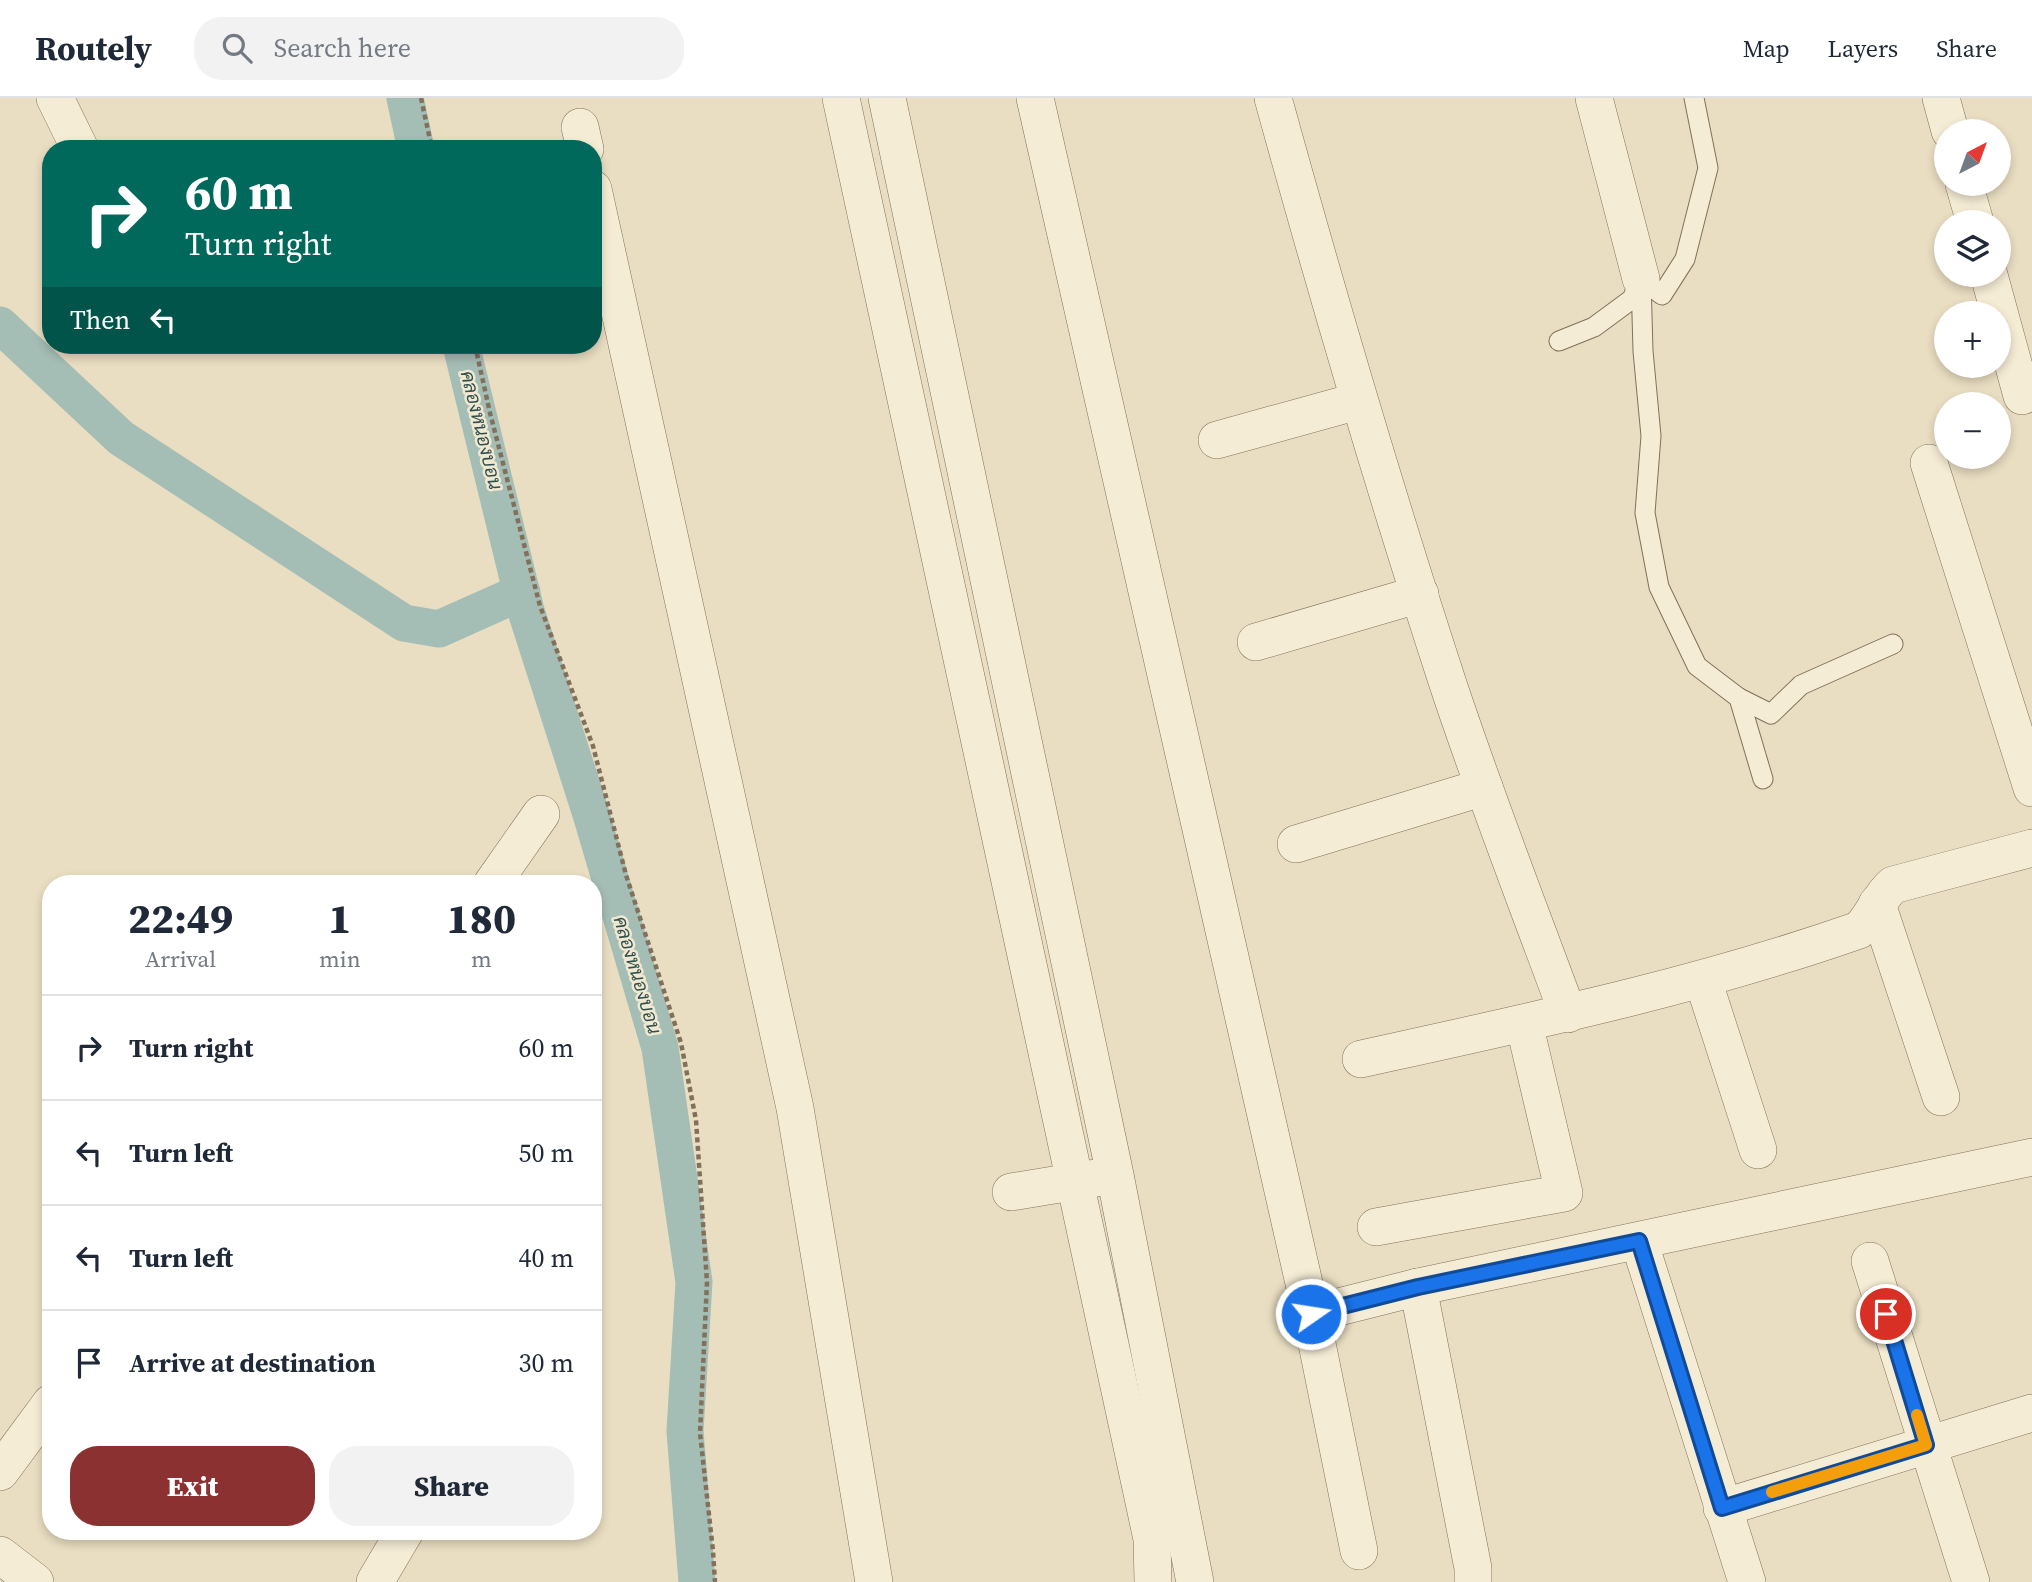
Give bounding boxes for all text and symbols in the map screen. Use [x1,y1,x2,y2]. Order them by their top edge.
search box [194,17,684,80]
text: Routely [35,26,152,71]
icon: search [218,29,256,67]
text: Search here [274,30,411,66]
text: Map [1743,32,1790,65]
text: Layers [1828,32,1898,65]
text: Share [1936,32,1997,65]
north arrow [1934,119,2011,196]
map controls [1934,119,2011,469]
text: 60 m [185,158,293,225]
icon: right [70,168,161,259]
button: layers [1934,210,2011,287]
text: Turn right [185,222,331,266]
icon: left [144,301,182,339]
button: + [1934,301,2011,378]
text: Then [70,302,130,338]
water label: คลองหนองบอน [455,368,509,492]
button: − [1934,392,2011,469]
text: 22:49 [128,889,233,947]
text: 1 [328,889,351,947]
text: 180 [447,889,516,947]
water label: คลองหนองบอน [608,913,668,1037]
text: Arrival [145,943,216,975]
text: min [319,943,361,975]
text: m [471,943,492,975]
icon: right [70,1029,108,1067]
text: Turn right [129,1030,253,1066]
text: 60 m [519,1030,574,1066]
icon: left [70,1134,108,1172]
text: Turn left [129,1135,233,1171]
text: 50 m [519,1135,574,1171]
icon: left [70,1239,108,1277]
text: Turn left [129,1240,233,1276]
text: 40 m [519,1240,574,1276]
position arrow [1274,1277,1348,1351]
pin [1856,1284,1916,1344]
icon: arrive [1867,1295,1905,1333]
icon: arrive [70,1344,108,1382]
text: Arrive at destination [129,1345,376,1381]
text: 30 m [519,1345,574,1381]
button: Exit [70,1446,315,1526]
button: Share [329,1446,574,1526]

